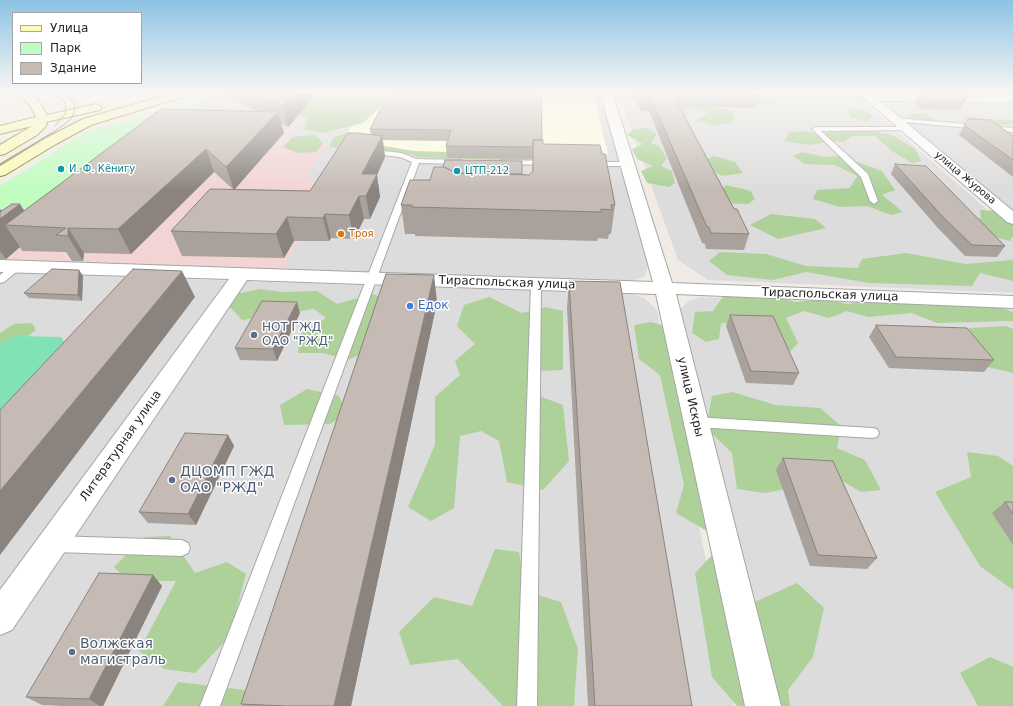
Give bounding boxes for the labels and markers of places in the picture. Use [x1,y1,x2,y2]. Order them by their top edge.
place label: И. Ф. Кёнигу [69,163,135,175]
marker: И. Ф. Кёнигу [56,164,66,174]
place label: ЦТП-212 [465,165,509,177]
marker: ЦТП-212 [452,166,462,176]
place label: Троя [349,228,374,240]
marker: Троя [336,229,346,239]
place label: Едок [418,299,448,313]
marker: Едок [405,301,415,311]
place label: НОТ ГЖД ОАО "РЖД" [262,321,333,349]
marker: НОТ ГЖД ОАО "РЖД" [249,330,259,340]
place label: ДЦОМП ГЖД ОАО "РЖД" [180,464,274,496]
marker: ДЦОМП ГЖД ОАО "РЖД" [167,475,177,485]
place label: Волжская магистраль [80,636,166,668]
marker: Волжская магистраль [67,647,77,657]

